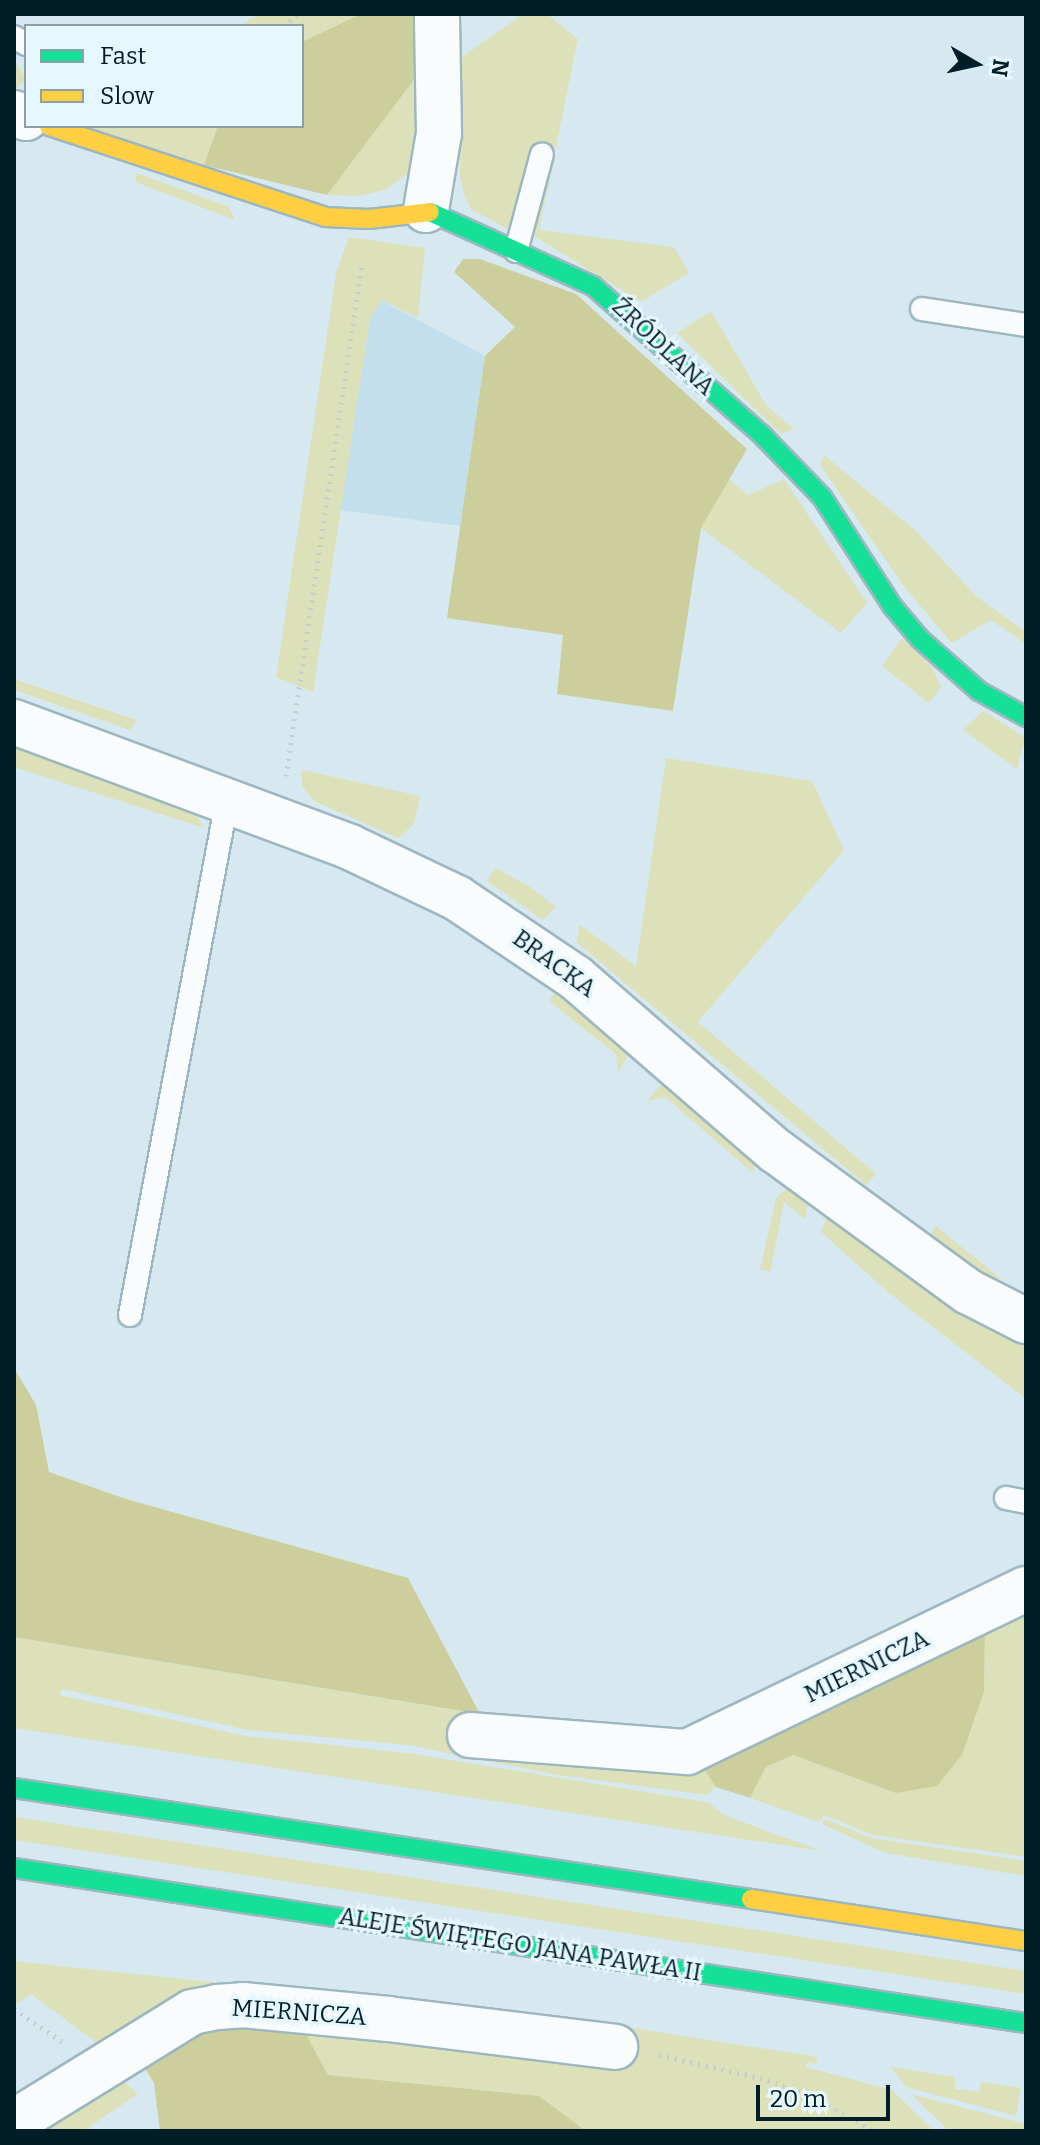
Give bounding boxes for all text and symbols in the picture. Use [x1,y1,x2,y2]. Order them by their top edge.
legend [24,24,304,128]
north arrow [936,24,1016,104]
text: Fast [100,42,146,70]
text: N [986,57,1015,78]
text: Slow [100,82,154,110]
street label: ŹRÓDLANA [606,292,720,402]
street label: BRACKA [507,924,601,1004]
street label: MIERNICZA [800,1625,934,1709]
street label: ALEJE ŚWIĘTEGO JANA PAWŁA II [337,1902,703,1988]
street label: MIERNICZA [231,1994,367,2032]
scale bar [760,2069,894,2119]
text: 20 m [770,2085,826,2113]

